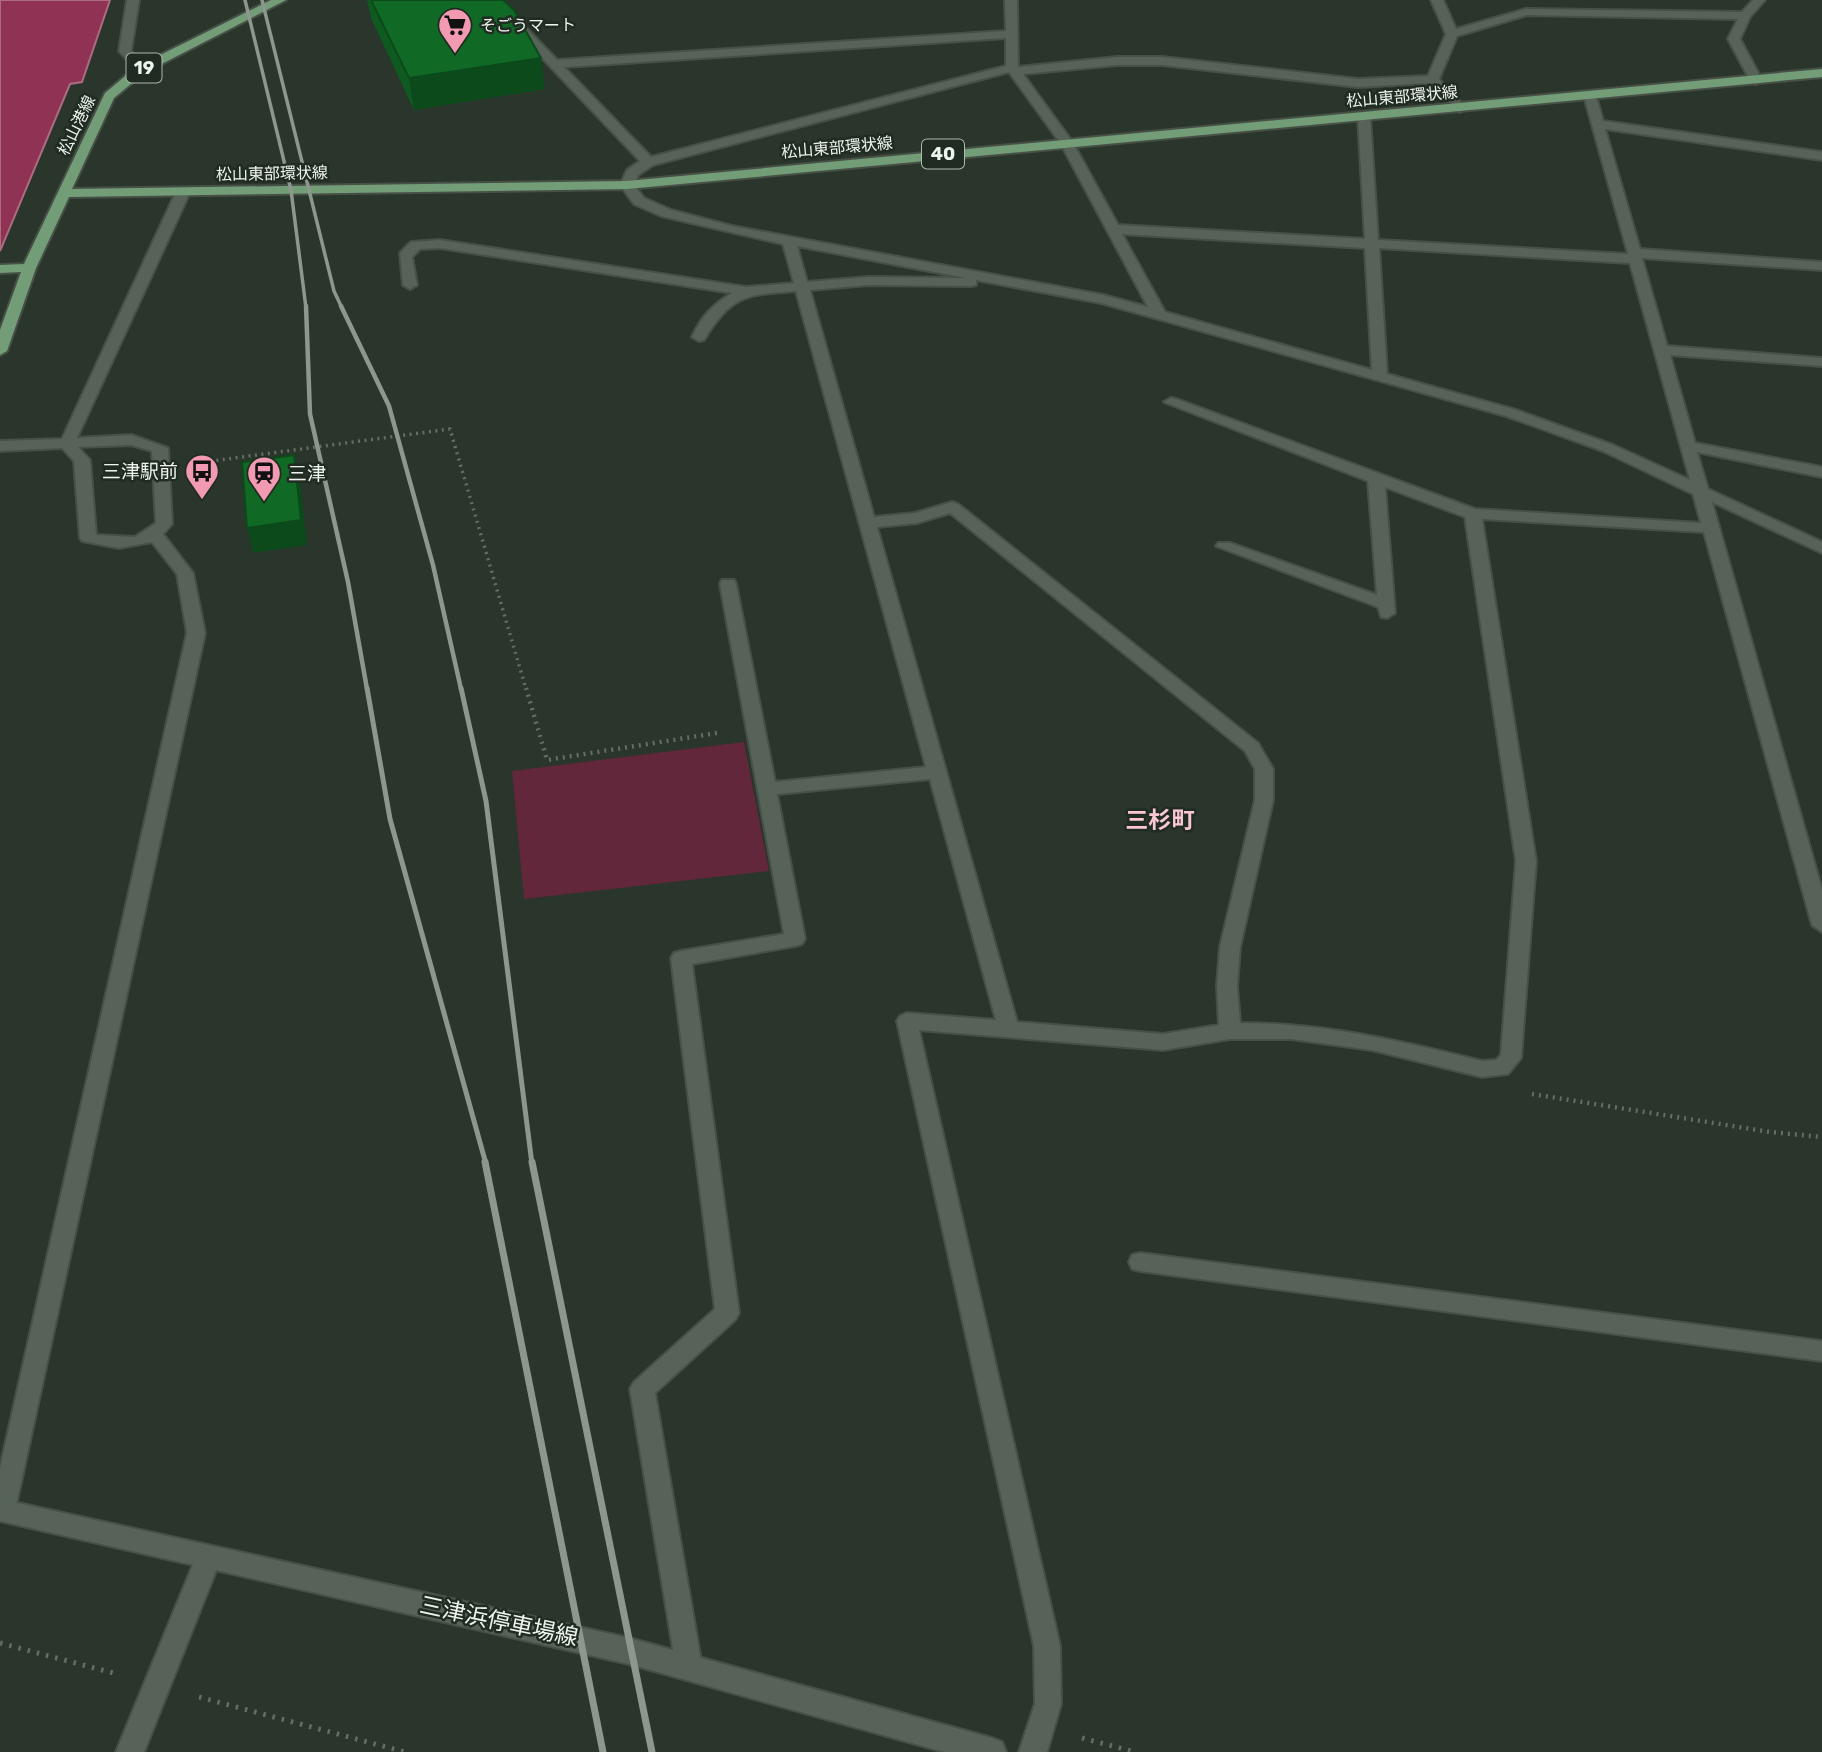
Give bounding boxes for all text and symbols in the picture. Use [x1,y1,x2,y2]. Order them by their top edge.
supermarket icon: そごうマート [436,6,474,55]
place label: そごうマート [480,16,576,35]
road number: 19 [127,54,162,82]
street label: 松山東部環状線 [1345,82,1459,111]
street label: 松山港線 [54,92,99,158]
street label: 松山東部環状線 [780,133,894,162]
road number: 40 [922,140,964,168]
street label: 松山東部環状線 [216,163,328,184]
bus stop icon: 三津駅前 [183,452,221,501]
station icon: 三津 [245,454,283,503]
place label: 三津駅前 [102,460,178,483]
place label: 三津 [288,462,326,485]
district label: 三杉町 [1126,806,1195,834]
street label: 三津浜停車場線 [417,1591,581,1651]

